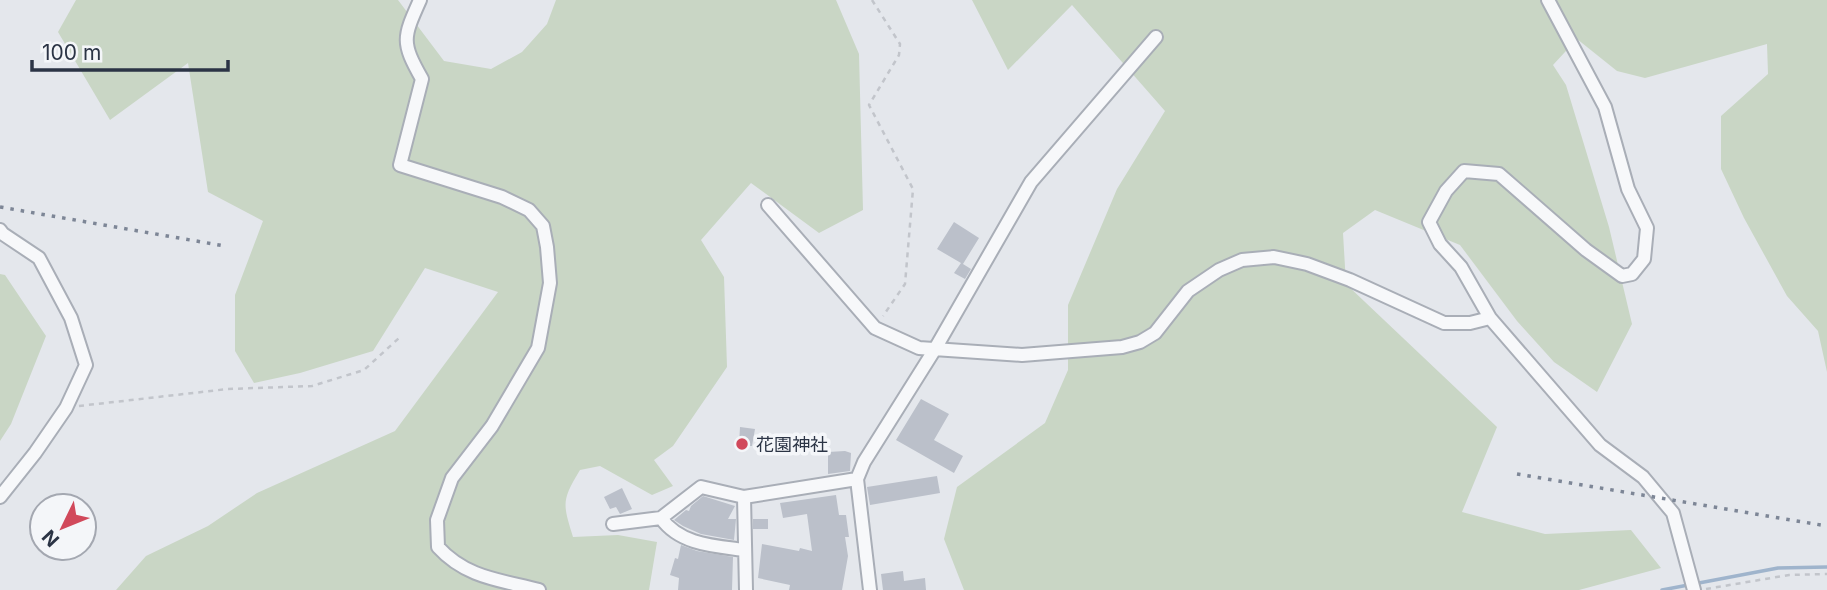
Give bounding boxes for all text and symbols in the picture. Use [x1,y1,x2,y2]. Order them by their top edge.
scale bar [32,28,228,72]
text: 100 m [42,40,101,65]
place label: 花園神社 [756,434,828,455]
marker: 花園神社 [734,436,750,452]
north arrow [28,492,98,562]
text: N [38,525,64,551]

